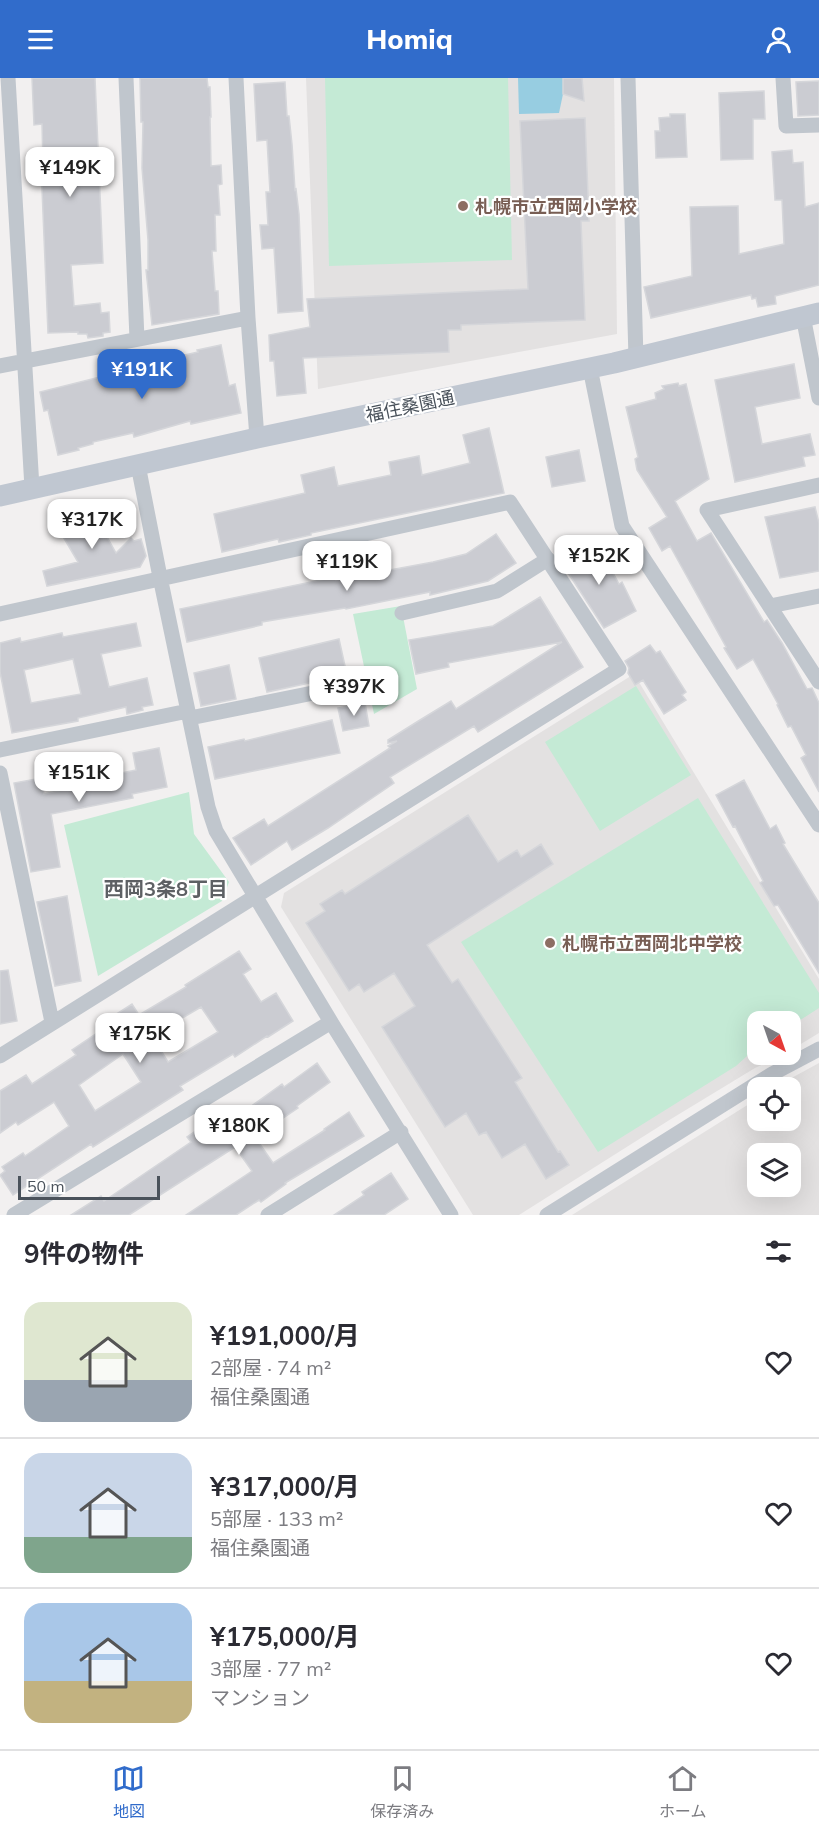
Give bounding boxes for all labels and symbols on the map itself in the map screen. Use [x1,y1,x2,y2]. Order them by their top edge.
pin: ¥149K [28,147,112,198]
place label: 札幌市立西岡小学校 [475,195,637,218]
marker: 札幌市立西岡小学校 [456,199,470,213]
pin: ¥191K [100,349,184,400]
street label: 福住桑園通 [364,385,456,427]
pin: ¥317K [50,499,134,550]
pin: ¥152K [557,535,641,586]
pin: ¥119K [305,541,389,592]
pin: ¥397K [312,666,396,717]
pin: ¥151K [37,752,121,803]
district label: 西岡3条8丁目 [104,876,228,901]
place label: 札幌市立西岡北中学校 [562,932,742,955]
marker: 札幌市立西岡北中学校 [543,936,557,950]
north arrow [747,1011,801,1065]
pin: ¥175K [98,1013,182,1064]
pin: ¥180K [197,1105,281,1156]
scale bar [18,1173,160,1200]

